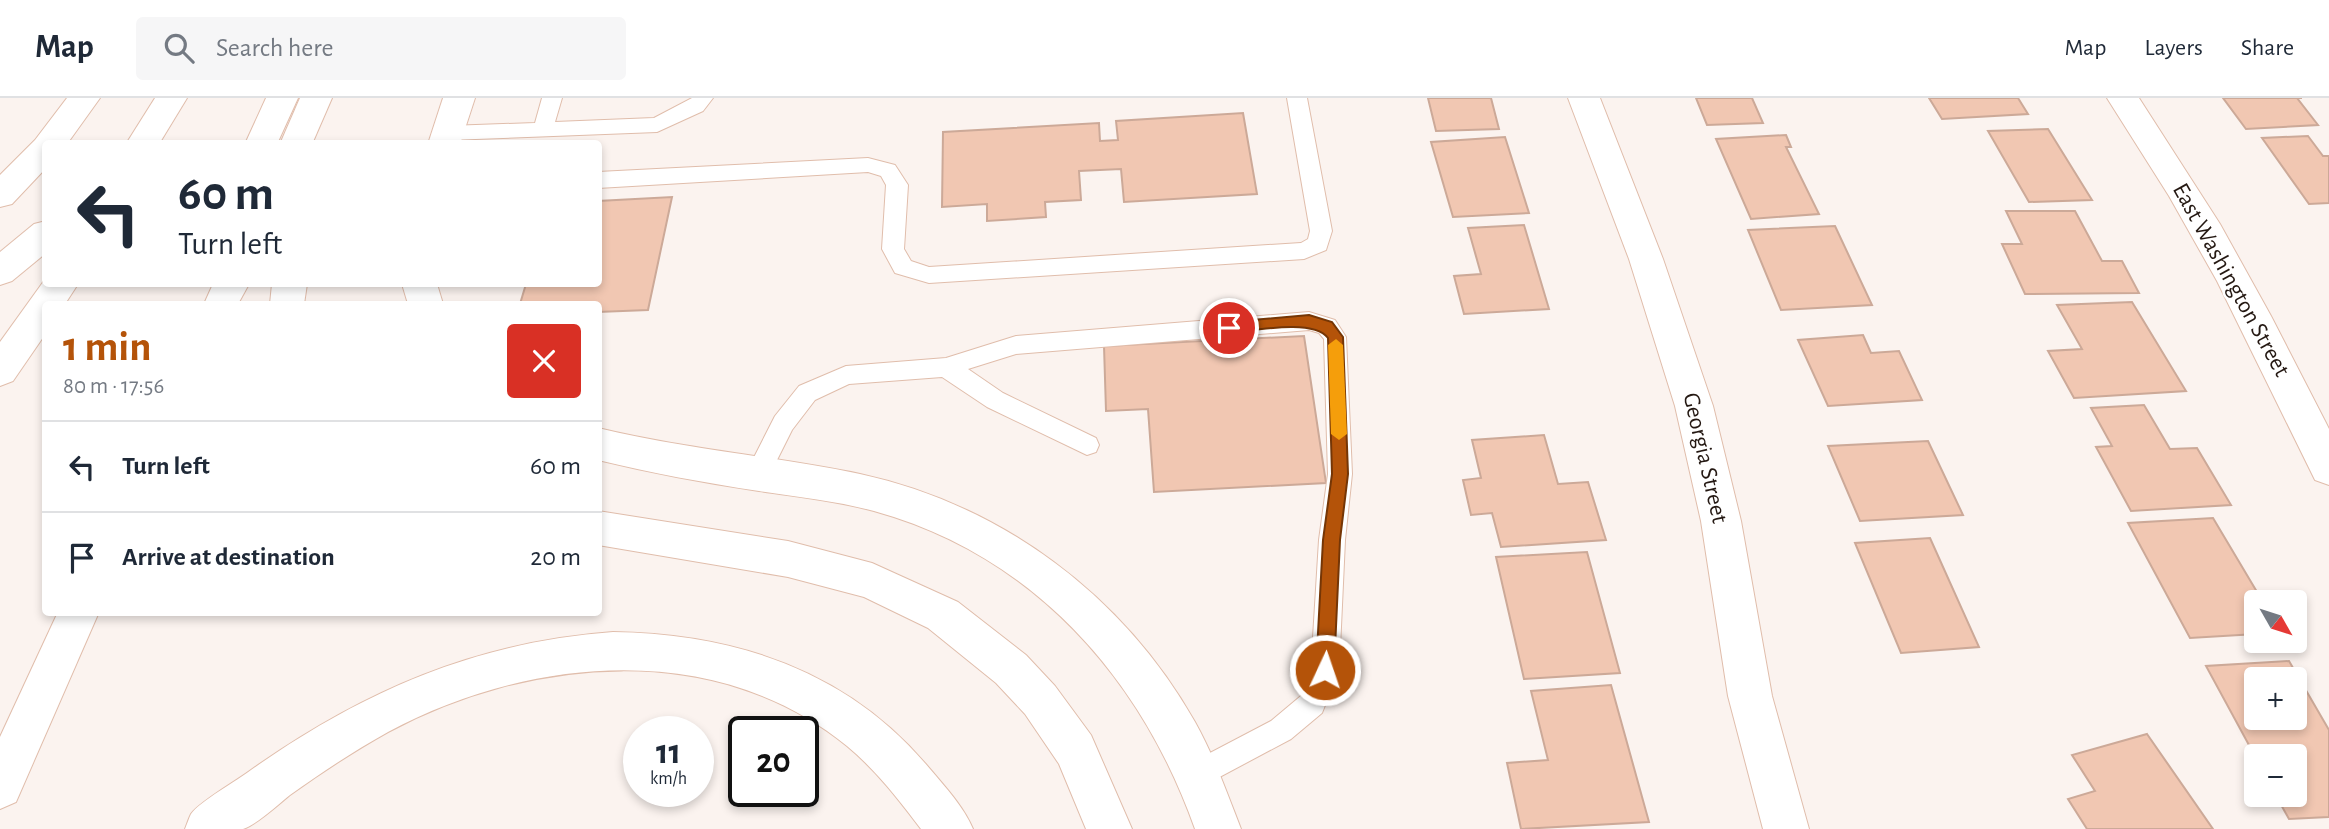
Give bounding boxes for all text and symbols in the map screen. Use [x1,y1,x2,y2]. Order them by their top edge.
search box [136,17,626,80]
icon: search [160,29,198,67]
text: Map [35,31,94,64]
text: Search here [216,35,334,61]
text: Map [2064,36,2106,60]
text: Layers [2144,36,2203,60]
text: Share [2241,36,2294,60]
icon: left [63,168,154,259]
text: 60 m [178,170,274,219]
street label: East Washington Street [2168,179,2294,381]
text: Turn left [178,228,282,260]
pin [1199,298,1259,358]
icon: arrive [1210,309,1248,347]
button: close [507,324,581,398]
text: 1 min [63,326,152,368]
text: 80 m · 17:56 [63,375,164,398]
street label: Georgia Street [1678,390,1732,526]
icon: left [63,448,101,486]
text: Turn left [122,453,210,479]
text: 60 m [530,453,581,479]
icon: arrive [63,539,101,577]
text: Arrive at destination [122,544,335,570]
text: 20 m [530,544,581,570]
north arrow [2244,590,2306,653]
map controls [2244,590,2307,807]
position arrow [1288,633,1362,707]
button: + [2244,667,2307,730]
speed limit sign: 20 [728,716,819,807]
text: 11 [656,735,681,770]
button: − [2244,744,2307,807]
text: km/h [650,770,687,788]

